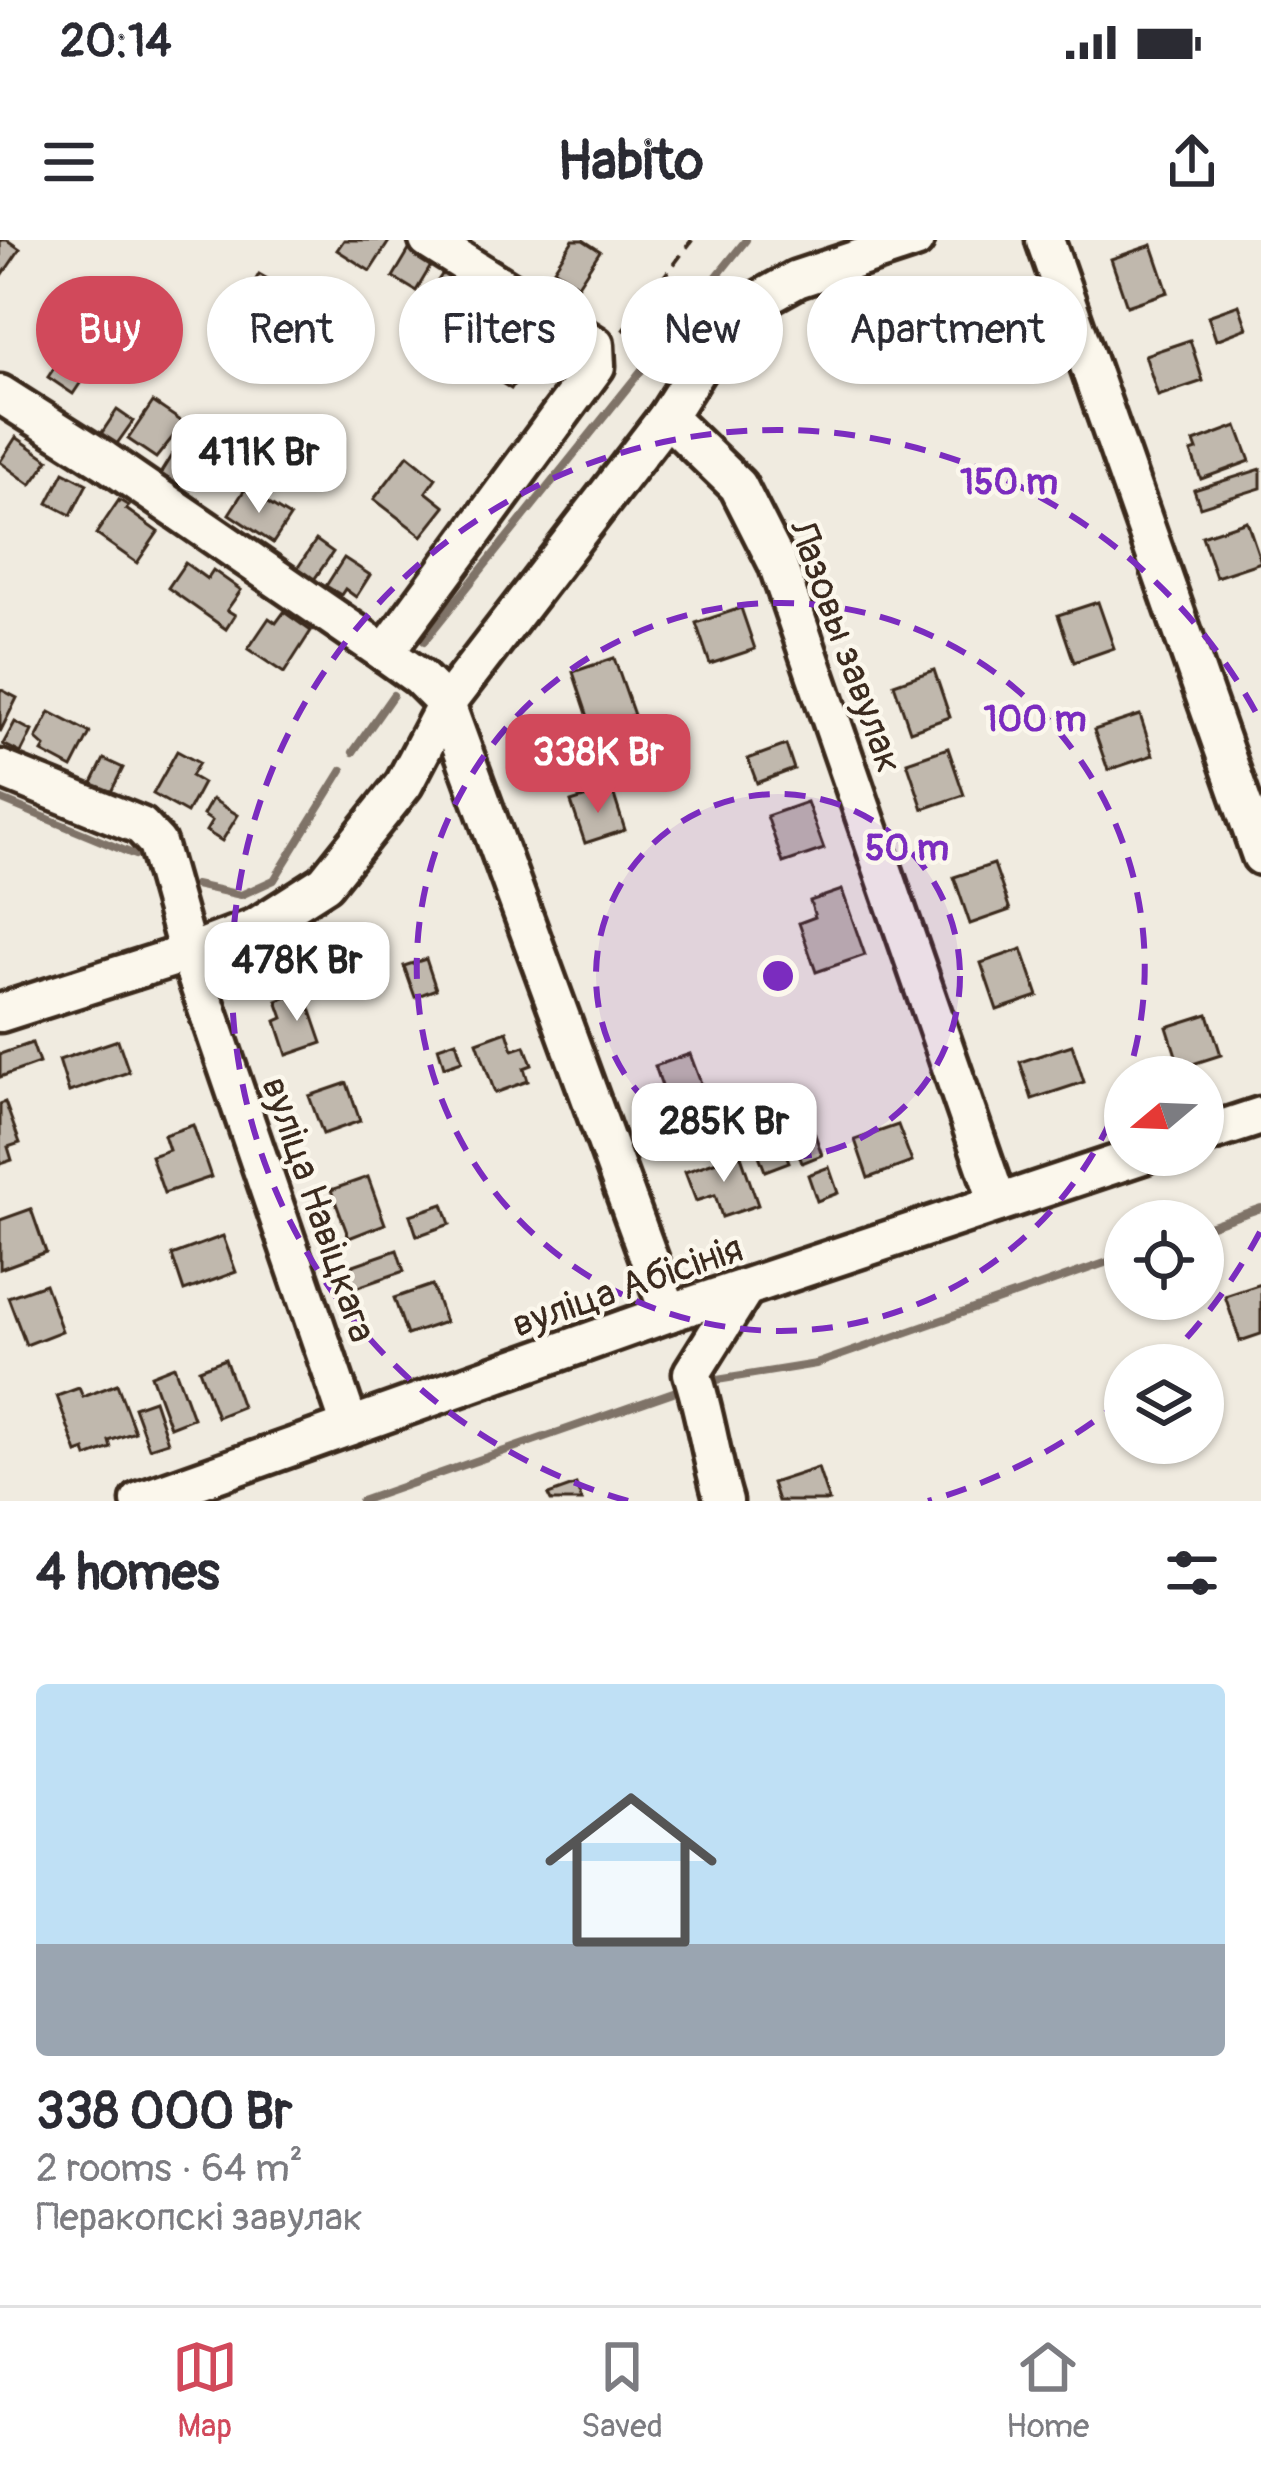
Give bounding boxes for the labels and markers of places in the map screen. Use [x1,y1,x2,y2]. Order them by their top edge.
pin: 411K Br [148,414,370,516]
pin: 338K Br [487,714,709,816]
pin: 478K Br [186,922,408,1024]
centre of rings [757,955,799,997]
pin: 285K Br [613,1083,835,1185]

